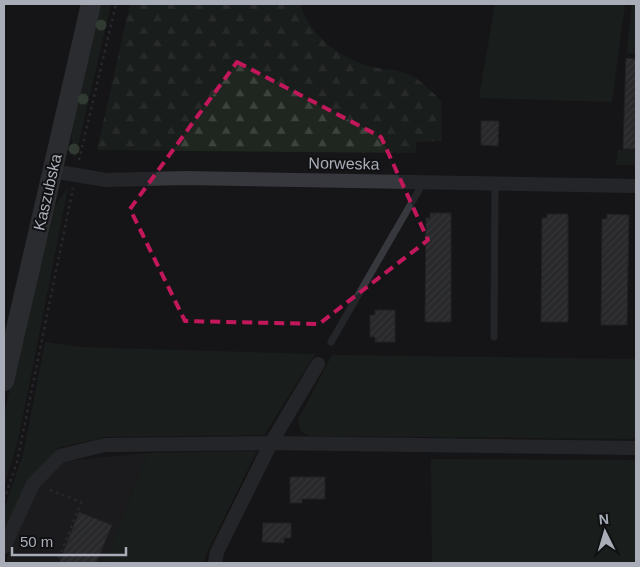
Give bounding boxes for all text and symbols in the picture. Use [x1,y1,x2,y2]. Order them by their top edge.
street label: Kaszubska [30,152,65,232]
street label: Norweska [308,154,380,173]
north arrow [580,507,630,557]
text: N [598,511,610,527]
scale bar [12,524,126,556]
text: 50 m [20,533,53,550]

